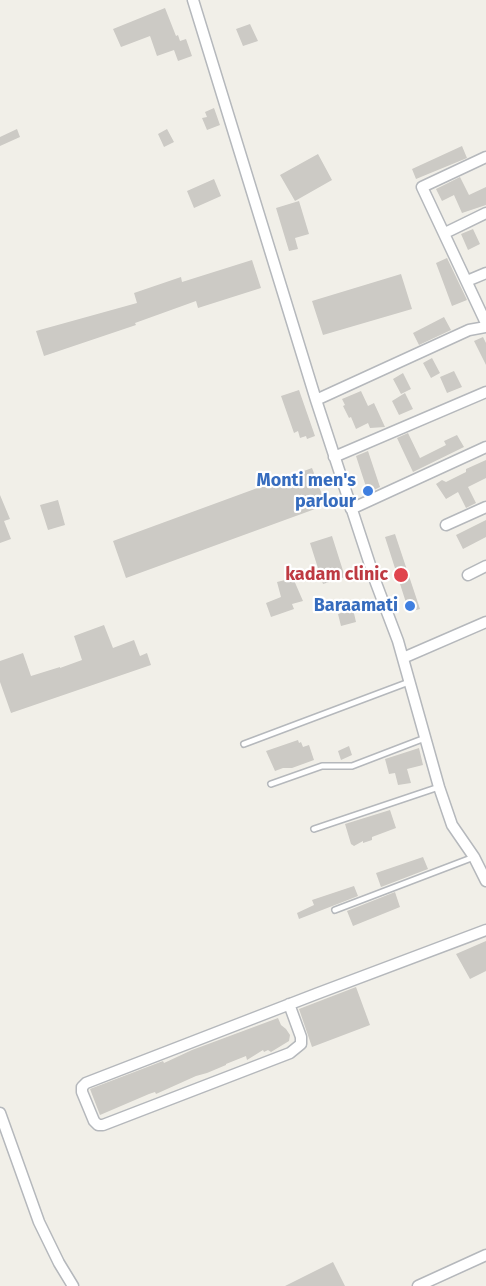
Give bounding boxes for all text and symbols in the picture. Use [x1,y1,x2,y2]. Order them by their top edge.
place label: Monti men's parlour [257,470,356,512]
marker: Monti men's parlour [361,484,375,498]
place label: kadam clinic [285,564,388,586]
marker: kadam clinic [392,566,410,584]
place label: Baraamati [314,595,398,617]
marker: Baraamati [403,599,417,613]

